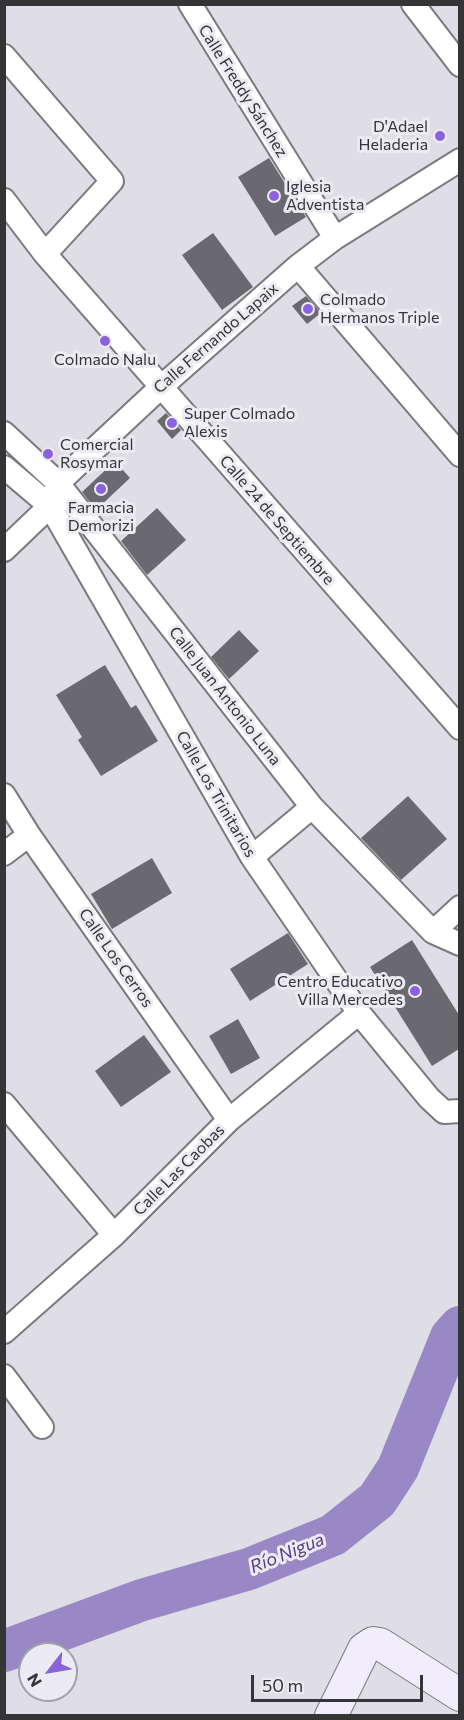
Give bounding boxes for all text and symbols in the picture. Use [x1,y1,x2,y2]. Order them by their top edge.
street label: Calle Freddy Sánchez [194,21,292,161]
place label: D'Adael Heladeria [359,117,428,155]
marker: D'Adael Heladeria [433,129,447,143]
place label: Iglesia Adventista [286,177,364,215]
marker: Iglesia Adventista [267,189,281,203]
street label: Calle Fernando Lapaix [150,279,282,397]
place label: Colmado Hermanos Triple [320,290,439,328]
marker: Colmado Hermanos Triple [301,302,315,316]
marker: Colmado Nalu [98,334,112,348]
place label: Colmado Nalu [54,350,156,370]
place label: Super Colmado Alexis [184,404,295,442]
marker: Super Colmado Alexis [165,416,179,430]
place label: Comercial Rosymar [60,435,133,473]
marker: Comercial Rosymar [41,447,55,461]
street label: Calle 24 de Septiembre [216,451,338,589]
marker: Farmacia Demorizi [94,482,108,496]
place label: Farmacia Demorizi [68,498,134,536]
street label: Calle Juan Antonio Luna [165,623,285,769]
street label: Calle Los Trinitarios [172,727,260,861]
street label: Calle Los Cerros [75,905,157,1011]
place label: Centro Educativo Villa Mercedes [277,972,403,1010]
marker: Centro Educativo Villa Mercedes [408,984,422,998]
street label: Calle Las Caobas [129,1120,229,1220]
water label: Río Nigua [247,1528,327,1578]
north arrow [18,1642,78,1702]
scale bar [254,1663,426,1701]
text: N [23,1670,45,1691]
text: 50 m [262,1674,303,1696]

